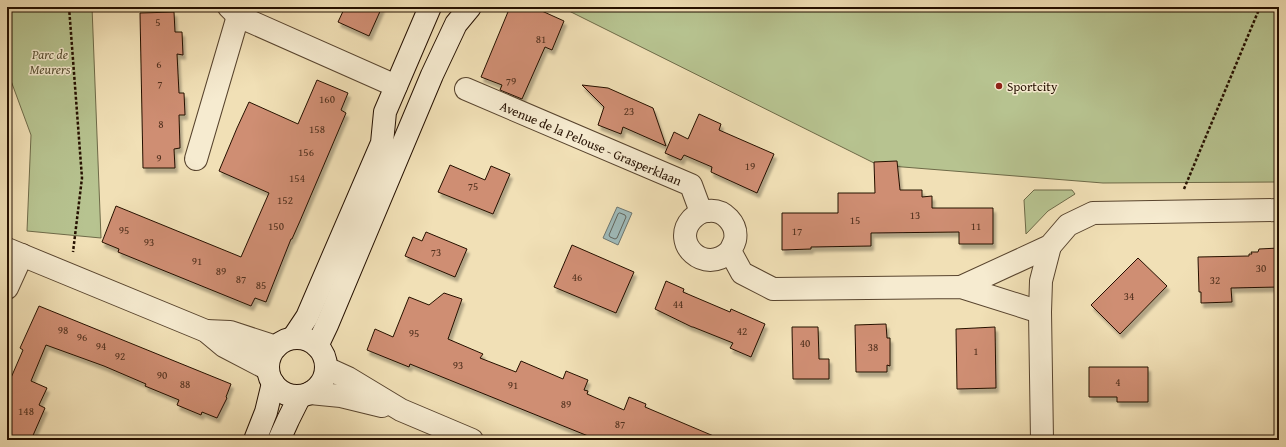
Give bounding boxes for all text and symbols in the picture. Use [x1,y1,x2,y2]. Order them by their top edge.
house number: 5 [155,14,161,30]
house number: 81 [536,31,546,47]
park label: Parc de Meurers [30,45,71,79]
house number: 6 [156,56,162,72]
house number: 79 [506,73,516,89]
house number: 7 [157,76,163,92]
place label: Sportcity [1007,77,1058,96]
marker: Sportcity [994,81,1004,91]
house number: 160 [319,91,335,107]
street label: Avenue de la Pelouse - Grasperklaan [497,96,685,191]
house number: 23 [624,103,634,119]
house number: 8 [158,116,164,132]
house number: 158 [309,121,325,137]
house number: 156 [298,144,314,160]
house number: 9 [156,150,162,166]
house number: 19 [745,158,755,174]
house number: 154 [289,170,305,186]
house number: 75 [468,178,478,194]
house number: 152 [277,192,293,208]
house number: 13 [910,207,920,223]
house number: 15 [850,212,860,228]
house number: 150 [268,218,284,234]
house number: 11 [971,218,981,234]
house number: 95 [119,222,129,238]
house number: 17 [792,223,802,239]
house number: 93 [144,234,154,250]
house number: 73 [431,244,441,260]
house number: 91 [192,253,202,269]
house number: 30 [1256,260,1266,276]
house number: 89 [216,263,226,279]
house number: 46 [572,269,582,285]
house number: 87 [236,271,246,287]
house number: 32 [1210,272,1220,288]
house number: 85 [256,277,266,293]
house number: 34 [1124,288,1134,304]
house number: 44 [673,296,683,312]
house number: 98 [58,322,68,338]
house number: 42 [737,323,747,339]
house number: 95 [409,325,419,341]
house number: 96 [77,329,87,345]
house number: 40 [800,335,810,351]
house number: 94 [96,338,106,354]
house number: 38 [868,339,878,355]
house number: 1 [973,343,979,359]
house number: 92 [115,348,125,364]
house number: 93 [453,357,463,373]
house number: 90 [157,367,167,383]
house number: 4 [1115,374,1121,390]
house number: 88 [180,376,190,392]
house number: 91 [508,377,518,393]
house number: 89 [561,396,571,412]
house number: 148 [18,403,34,419]
house number: 87 [615,416,625,432]

